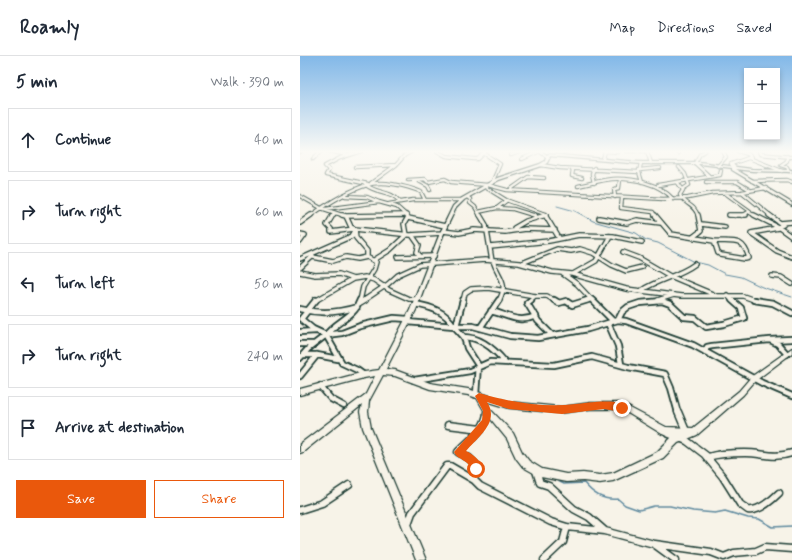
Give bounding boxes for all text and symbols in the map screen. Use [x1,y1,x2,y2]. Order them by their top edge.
text: Roamly [20,15,79,40]
text: Map [609,19,635,37]
text: Directions [657,19,715,37]
text: Saved [737,19,772,37]
map controls [744,68,780,140]
button: + [744,68,780,104]
text: 5 min [16,71,58,93]
text: Walk · 390 m [211,74,284,91]
button: − [744,104,780,140]
icon: ahead [17,129,39,151]
text: Continue [55,130,111,150]
text: 40 m [254,132,283,149]
icon: right [17,201,39,223]
text: Turn right [55,202,122,222]
text: 60 m [255,204,283,221]
icon: left [17,273,39,295]
text: Turn left [55,274,115,294]
text: 50 m [254,276,283,293]
icon: right [17,345,39,367]
text: Turn right [55,346,122,366]
text: 240 m [247,348,283,365]
route end [613,399,631,417]
icon: arrive [17,417,39,439]
text: Arrive at destination [55,418,184,438]
route start [467,460,485,478]
button: Save [16,480,146,518]
button: Share [154,480,284,518]

